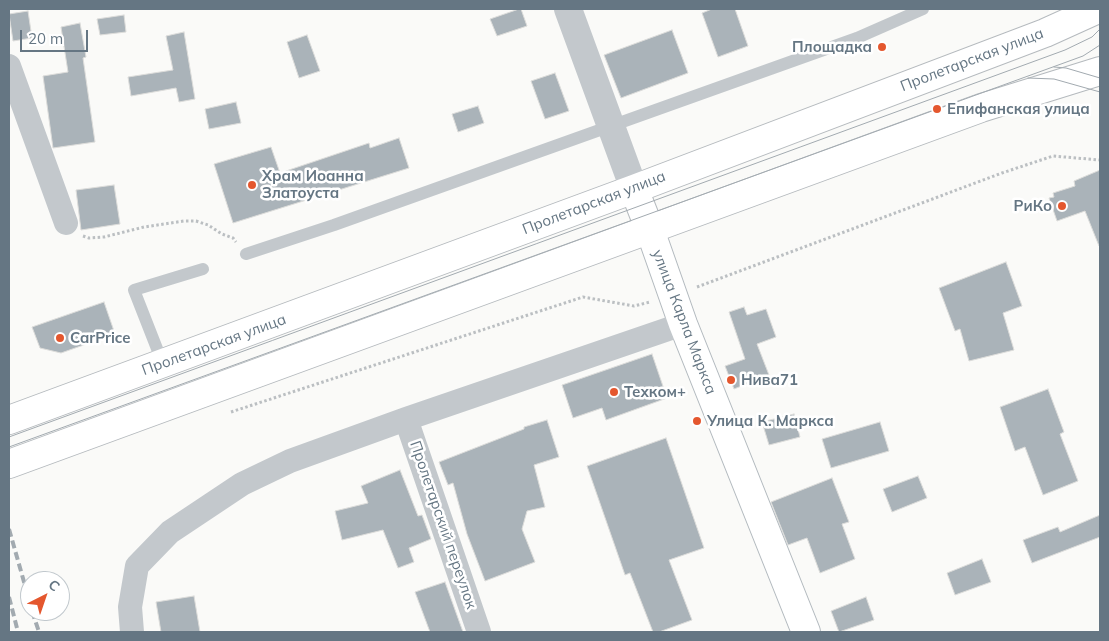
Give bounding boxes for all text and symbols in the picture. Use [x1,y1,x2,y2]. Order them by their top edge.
scale bar [22,20,90,52]
street label: Пролетарская улица [898,24,1046,96]
text: 20 m [28,29,63,48]
place label: Площадка [792,38,872,56]
marker: Площадка [876,41,888,53]
place label: Епифанская улица [947,100,1090,118]
marker: Епифанская улица [931,103,943,115]
place label: Храм Иоанна Златоуста [262,167,364,202]
street label: Пролетарская улица [520,167,668,239]
marker: Храм Иоанна Златоуста [246,179,258,191]
place label: РиКо [1014,197,1052,215]
marker: РиКо [1056,200,1068,212]
street label: улица Карла Маркса [648,247,720,397]
street label: Пролетарская улица [139,311,289,379]
place label: CarPrice [70,329,130,347]
marker: CarPrice [54,332,66,344]
place label: Нива71 [741,371,798,389]
marker: Нива71 [725,374,737,386]
place label: Техком+ [624,383,686,401]
marker: Техком+ [608,386,620,398]
place label: Улица К. Маркса [707,412,834,430]
marker: Улица К. Маркса [691,415,703,427]
street label: Пролетарский переулок [406,439,480,611]
north arrow [20,571,70,621]
text: С [45,575,64,595]

